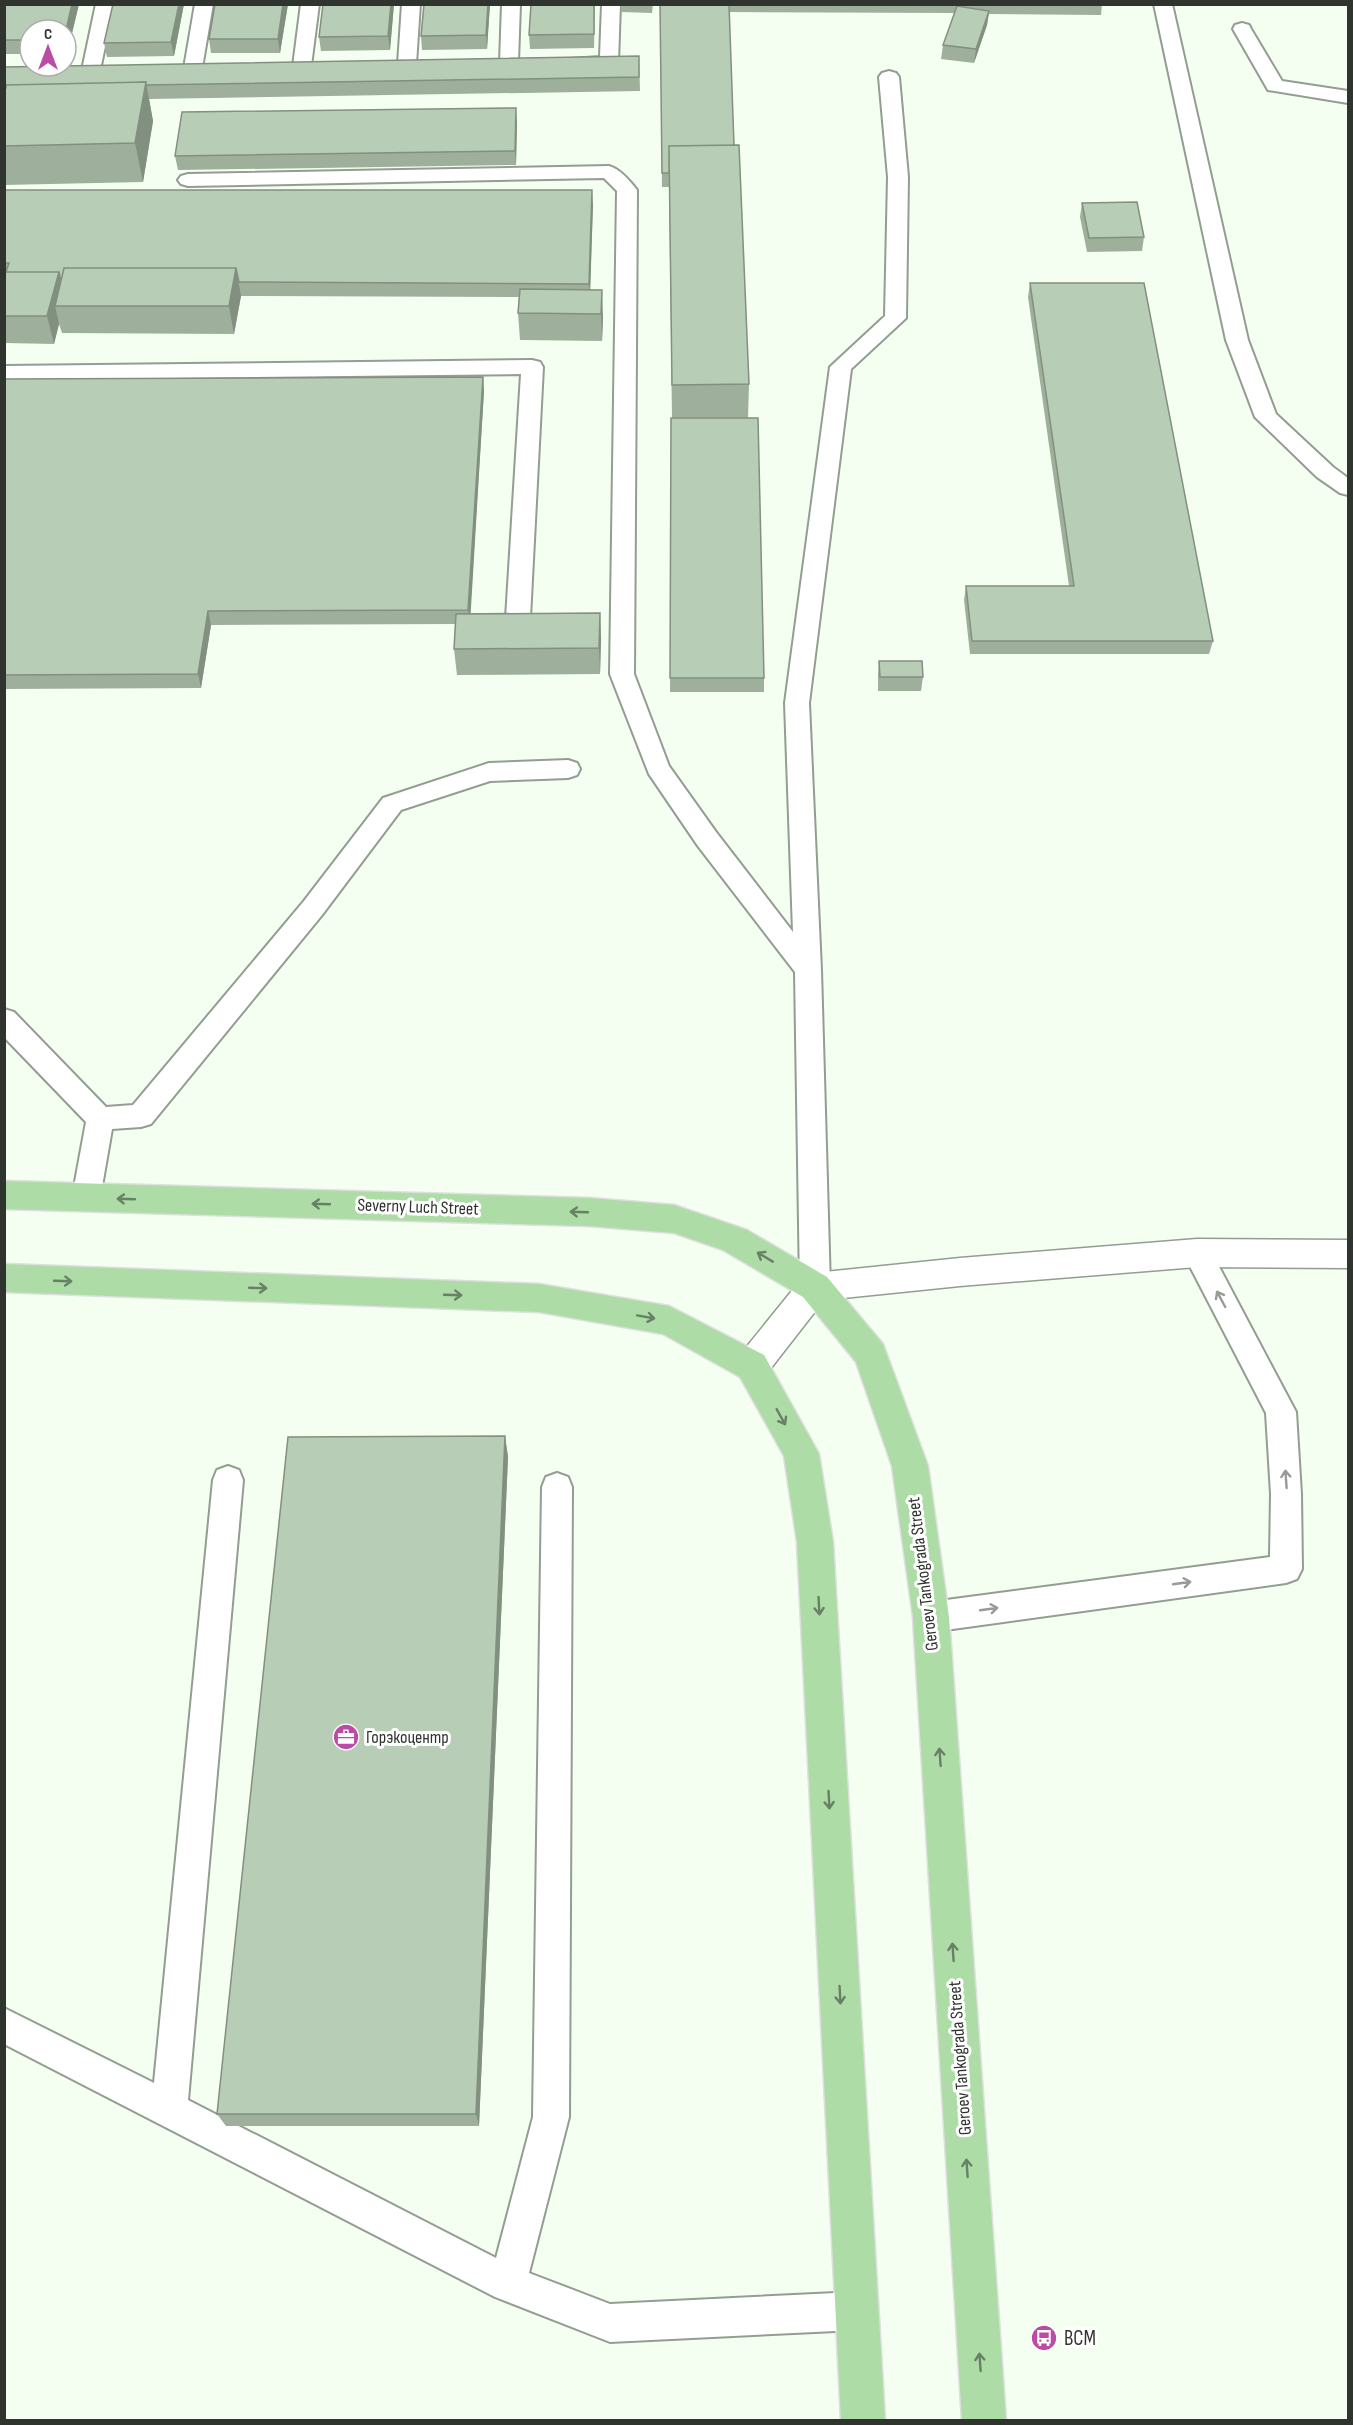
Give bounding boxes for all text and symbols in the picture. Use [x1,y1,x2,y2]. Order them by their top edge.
north arrow [18,18,78,78]
text: С [44,25,52,44]
one-way arrow [116,1193,136,1205]
street label: Severny Luch Street [357,1194,480,1220]
one-way arrow [311,1199,331,1210]
one-way arrow [569,1206,589,1217]
one-way arrow [757,1251,774,1263]
one-way arrow [52,1275,72,1286]
one-way arrow [247,1282,267,1293]
one-way arrow [442,1289,462,1301]
one-way arrow [1215,1291,1226,1309]
one-way arrow [636,1312,655,1323]
one-way arrow [775,1408,787,1425]
one-way arrow [1280,1470,1291,1490]
street label: Geroev Tankograda Street [903,1496,943,1652]
one-way arrow [1172,1577,1191,1588]
one-way arrow [813,1595,824,1615]
one-way arrow [978,1603,998,1614]
office icon: Горэкоцентр [331,1722,361,1752]
place label: Горэкоцентр [366,1727,449,1748]
one-way arrow [934,1748,945,1768]
one-way arrow [824,1790,835,1810]
one-way arrow [947,1943,958,1962]
street label: Geroev Tankograda Street [944,1980,976,2136]
one-way arrow [834,1985,845,2005]
one-way arrow [961,2158,972,2178]
bus stop icon: ВСМ [1029,2323,1059,2353]
place label: ВСМ [1064,2326,1096,2351]
one-way arrow [974,2353,985,2373]

